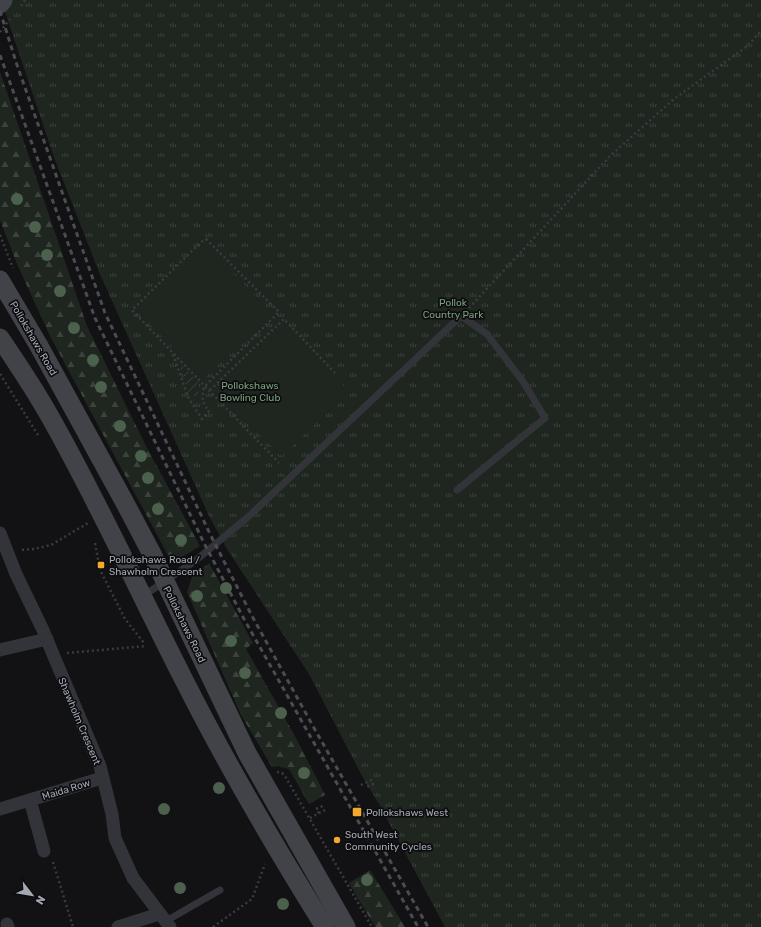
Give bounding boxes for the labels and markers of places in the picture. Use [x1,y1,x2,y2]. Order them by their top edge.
place label: Pollokshaws Road / Shawholm Crescent [109,554,203,578]
marker: Pollokshaws Road / Shawholm Crescent [96,560,106,570]
marker: Pollokshaws West [351,806,363,818]
place label: Pollokshaws West [366,807,448,819]
place label: South West Community Cycles [345,829,432,853]
marker: South West Community Cycles [332,835,342,845]

